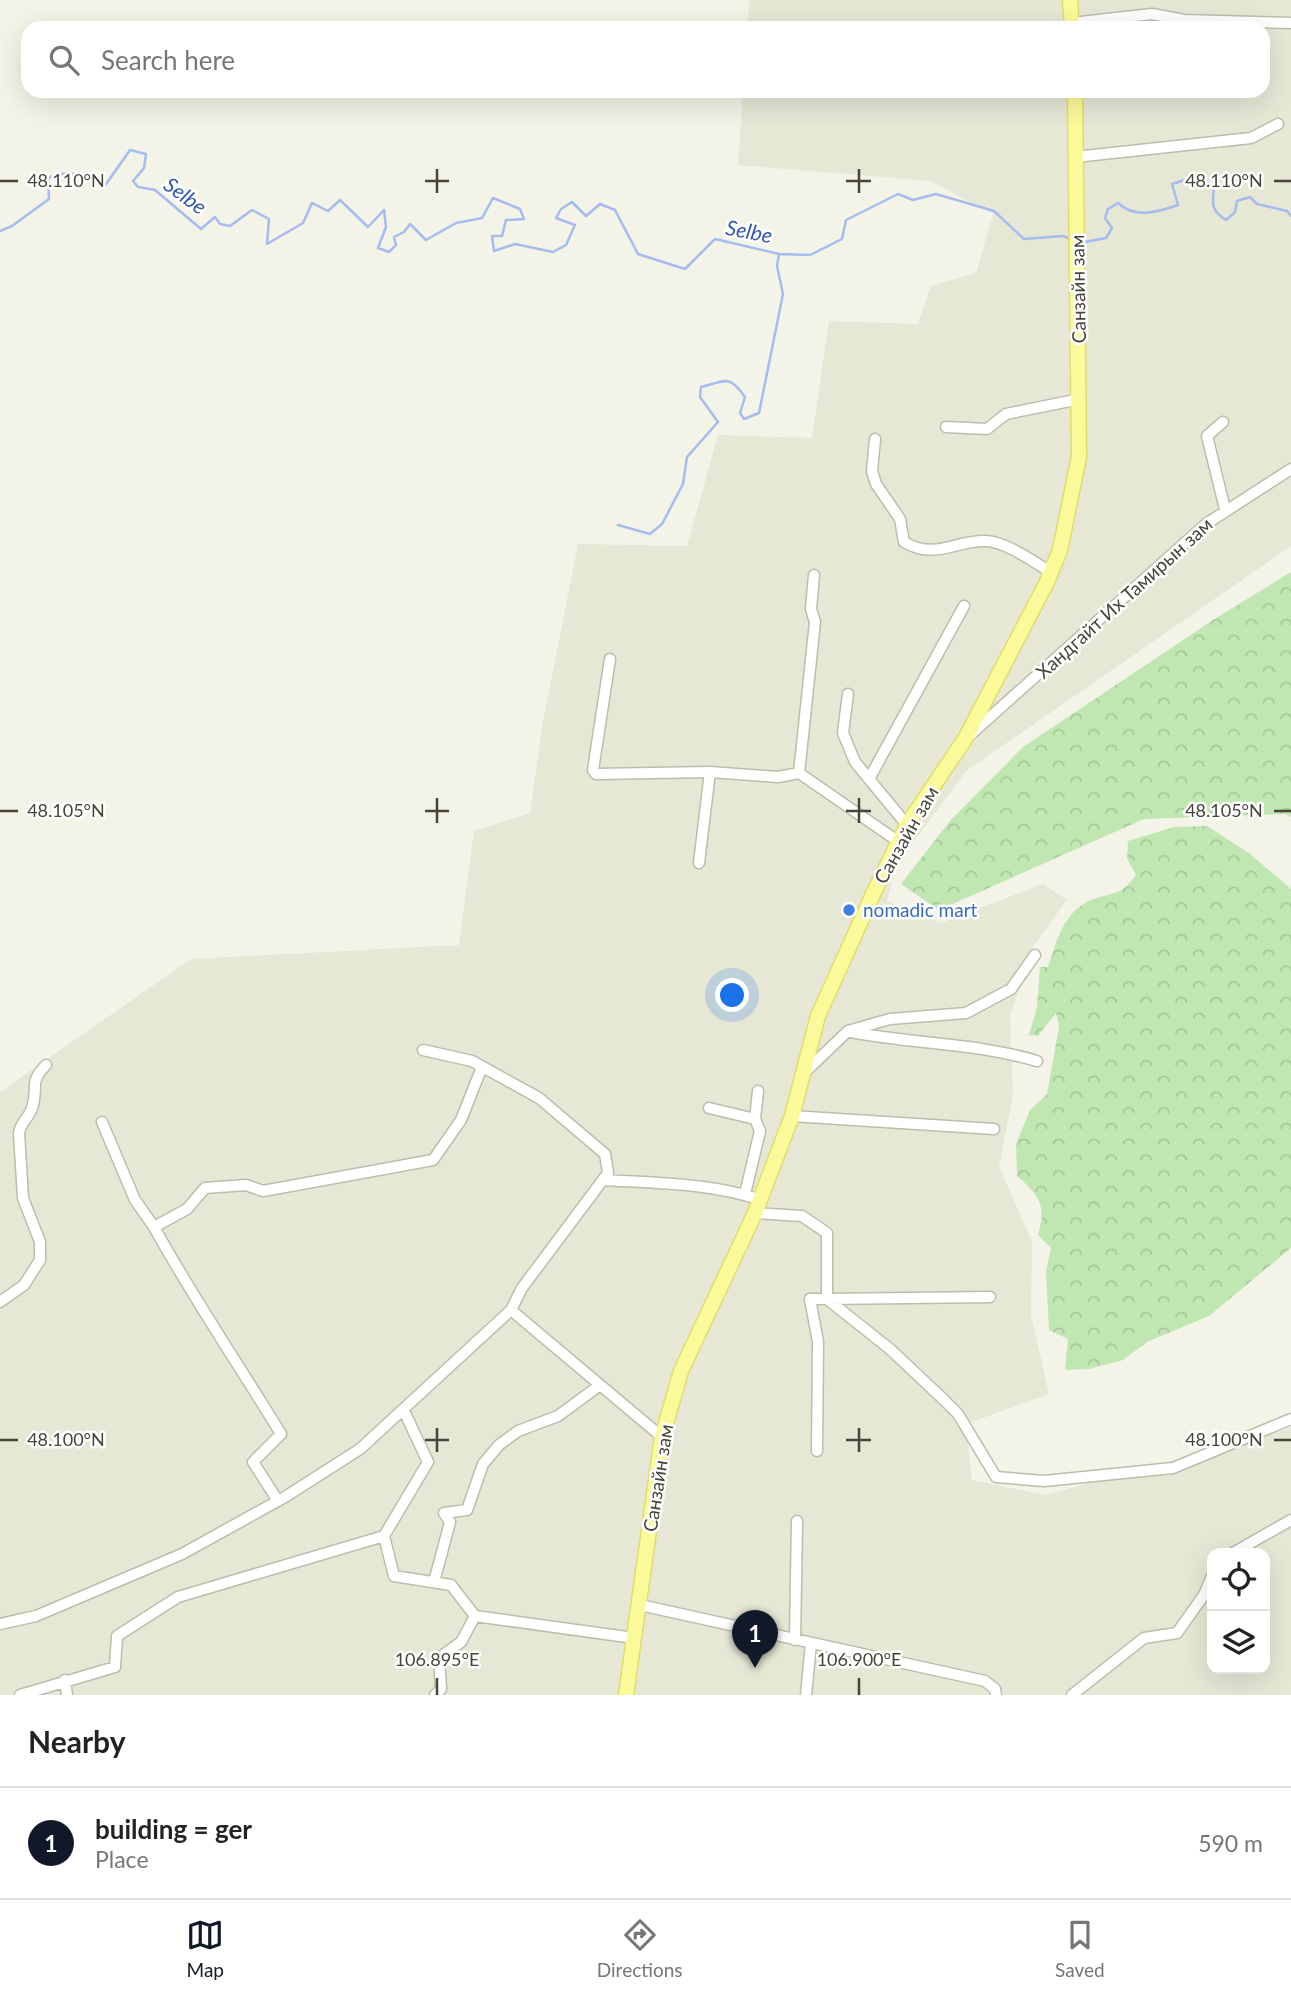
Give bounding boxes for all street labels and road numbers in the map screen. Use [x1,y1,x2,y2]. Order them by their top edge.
street label: Санзайн зам [1065,234,1090,344]
street label: Хандгайт Их Тамирын зам [1031,512,1217,683]
street label: Санзайн зам [868,782,943,888]
street label: Санзайн зам [638,1422,677,1533]

